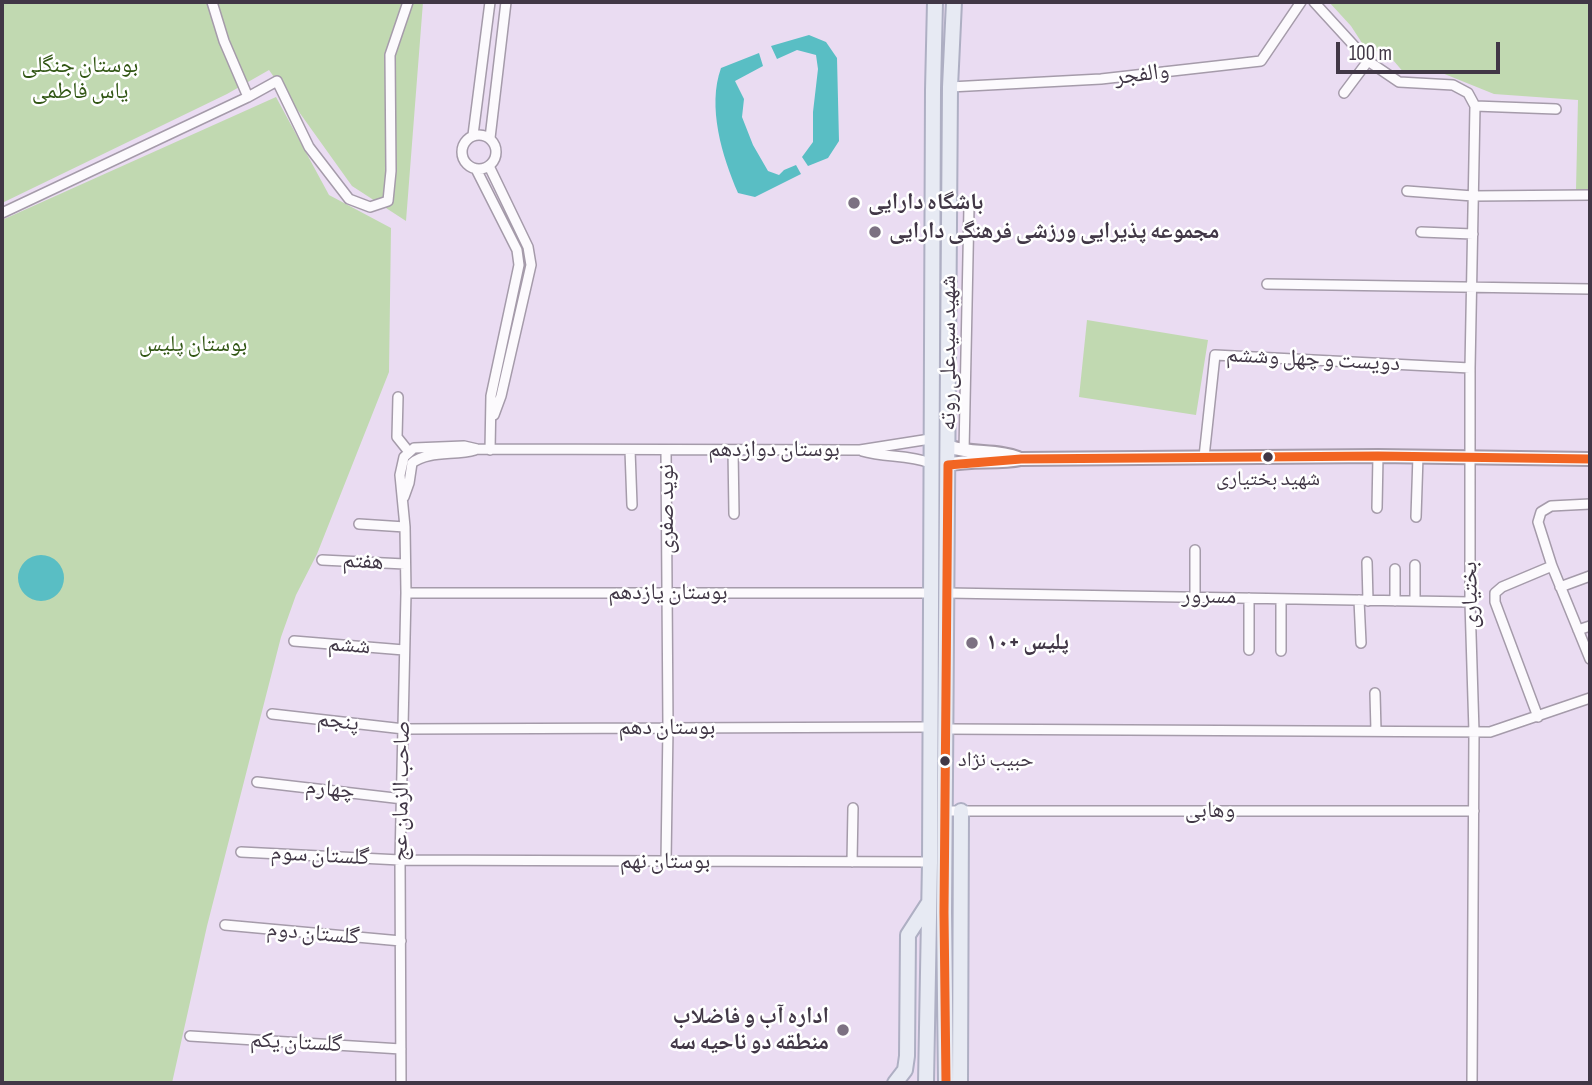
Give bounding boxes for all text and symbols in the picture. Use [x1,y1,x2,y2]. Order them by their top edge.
scale bar [1340,28,1504,72]
text: 100 m [1349,41,1392,66]
park label: بوستان جنگلی یاس فاطمی [22,52,138,106]
street label: والفجر [1113,58,1171,92]
place label: باشگاه دارایی [868,189,983,217]
marker: باشگاه دارایی [846,195,862,211]
place label: مجموعه پذیرایی ورزشی فرهنگی دارایی [889,218,1219,246]
marker: مجموعه پذیرایی ورزشی فرهنگی دارایی [867,224,883,240]
street label: شهید سیدعلی روته [935,275,963,431]
park label: بوستان پلیس [139,331,247,359]
street label: دویست و چهل وششم [1225,342,1401,378]
street label: بوستان دوازدهم [708,436,840,464]
marker: شهید بختیاری [1261,450,1275,464]
street label: نوید صفری [653,464,681,554]
place label: شهید بختیاری [1216,467,1320,493]
street label: هفتم [342,547,384,577]
street label: بختیاری [1457,561,1485,629]
street label: بوستان یازدهم [608,579,728,607]
street label: مسرور [1181,583,1237,611]
place label: پلیس +۱۰ [986,629,1069,657]
street label: ششم [327,631,371,661]
marker: پلیس +۱۰ [964,635,980,651]
street label: پنجم [315,706,361,738]
street label: بوستان دهم [619,714,715,742]
street label: صاحب الزمان عج [387,720,417,862]
place label: حبیب نژاد [958,748,1033,774]
marker: حبیب نژاد [938,754,952,768]
street label: چهارم [304,774,356,806]
street label: وهابی [1185,797,1235,825]
street label: گلستان سوم [270,840,370,872]
street label: بوستان نهم [620,848,710,876]
street label: گلستان دوم [265,916,361,952]
place label: اداره آب و فاضلاب منطقه دو ناحیه سه [669,1003,829,1057]
marker: اداره آب و فاضلاب منطقه دو ناحیه سه [835,1022,851,1038]
street label: گلستان یکم [249,1027,343,1059]

